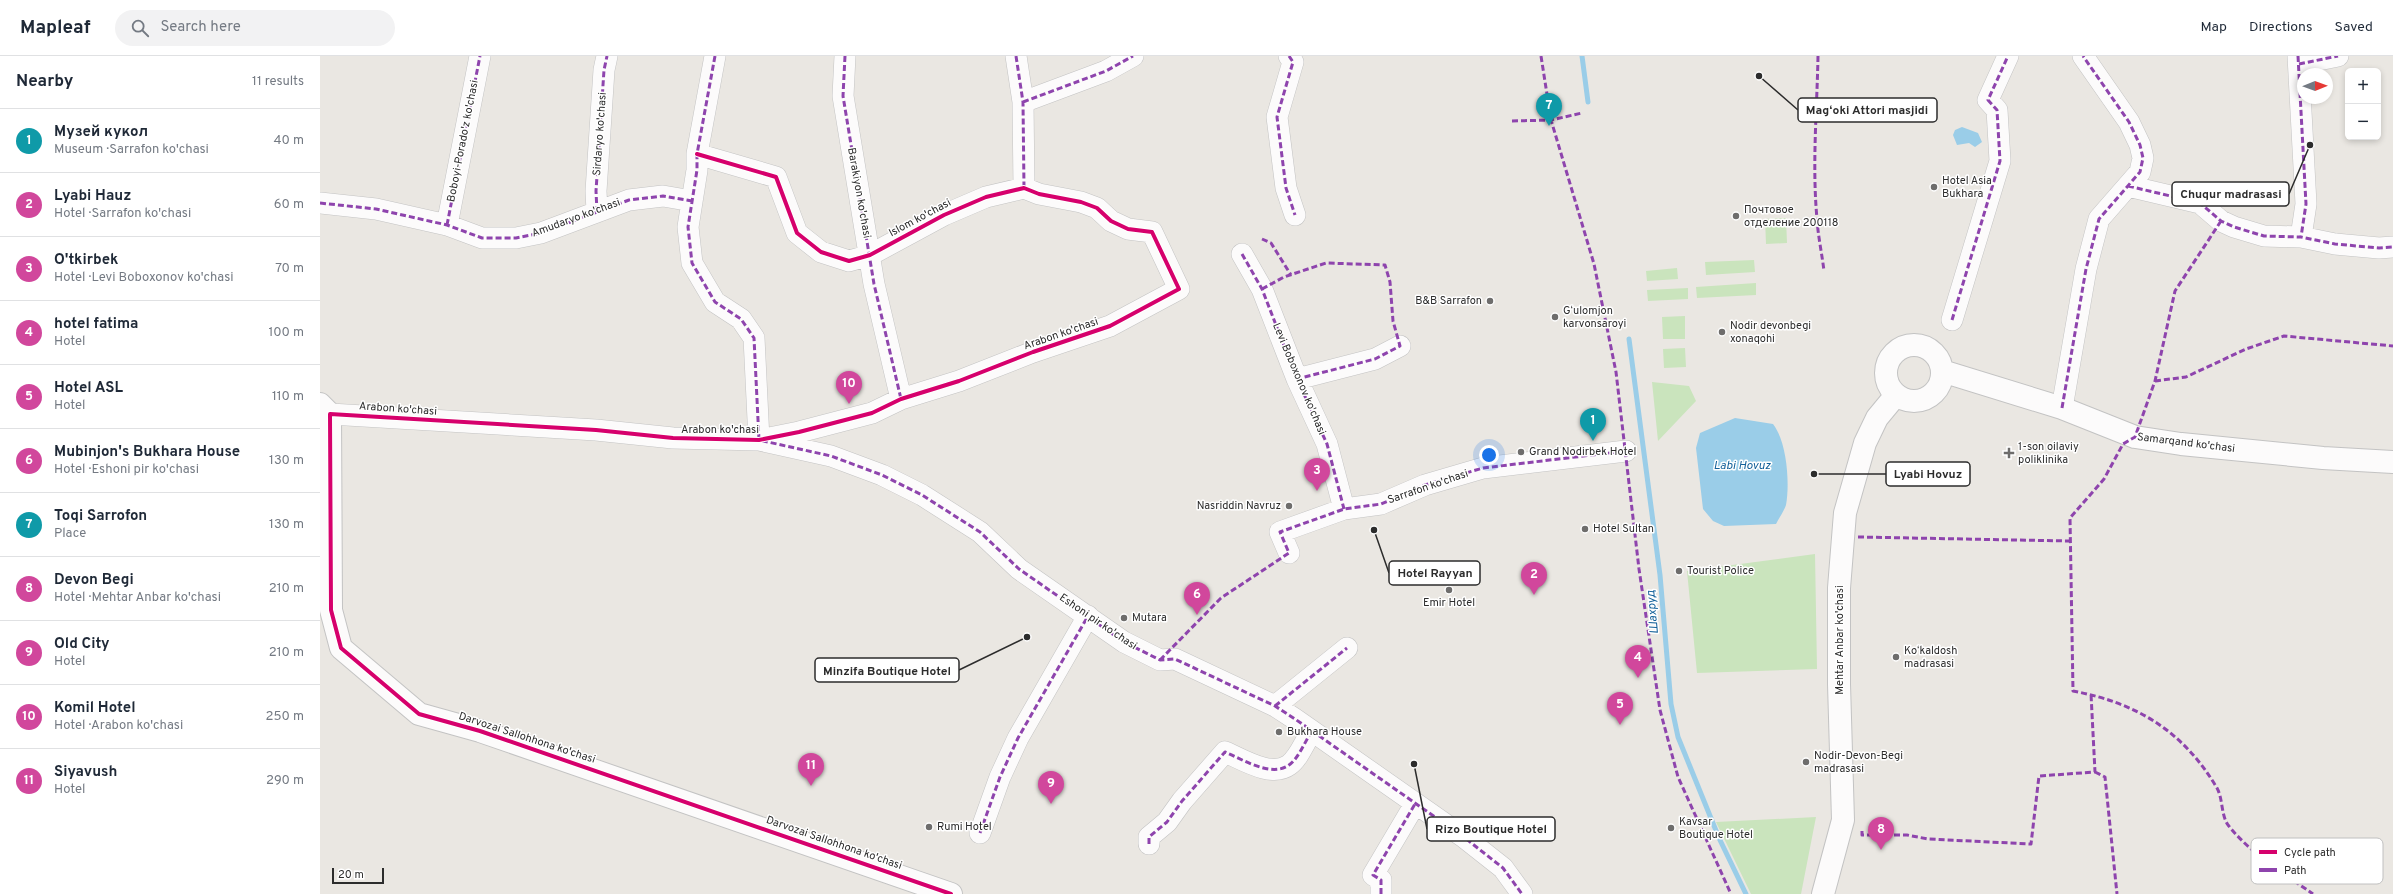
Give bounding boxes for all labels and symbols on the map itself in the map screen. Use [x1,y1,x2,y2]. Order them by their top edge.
north arrow [2297,68,2333,104]
street label: Boboyi-Porado'z ko'chasi [444,79,482,203]
street label: Sirdaryo ko'chasi [590,92,610,176]
pin: 7 [1536,93,1562,126]
callout: Magʻoki Attori masjidi [1798,98,1937,122]
text: Magʻoki Attori masjidi [1806,103,1928,119]
street label: Barakiyon ko'chasi [844,147,874,239]
place label: Hotel Asia Bukhara [1942,174,1992,201]
marker: Hotel Asia Bukhara [1929,182,1939,192]
callout: Chuqur madrasasi [2172,182,2289,206]
text: Chuqur madrasasi [2180,187,2282,203]
street label: Amudaryo ko'chasi [530,195,622,241]
street label: Islom ko'chasi [887,196,953,240]
place label: Почтовое отделение 200118 [1744,203,1838,230]
marker: Почтовое отделение 200118 [1731,211,1741,221]
place label: B&B Sarrafon [1415,294,1482,308]
marker: B&B Sarrafon [1485,296,1495,306]
place label: Gʻulomjon karvonsaroyi [1563,304,1626,331]
marker: Gʻulomjon karvonsaroyi [1550,312,1560,322]
street label: Arabon ko'chasi [1022,315,1100,353]
place label: Nodir devonbegi xonaqohi [1730,319,1811,346]
street label: Levi Boboxonov ko'chasi [1269,321,1329,437]
marker: Nodir devonbegi xonaqohi [1717,327,1727,337]
pin: 10 [836,371,862,404]
street label: Arabon ko'chasi [359,399,437,419]
pin: 1 [1580,408,1606,441]
street label: Arabon ko'chasi [681,423,759,437]
street label: Samarqand ko'chasi [2136,430,2236,456]
place label: 1-son oilaviy poliklinika [2018,440,2079,467]
your location [1479,445,1499,465]
place label: Grand Nodirbek Hotel [1529,445,1636,459]
marker: Grand Nodirbek Hotel [1516,447,1526,457]
marker: 1-son oilaviy poliklinika [2003,447,2015,459]
pin: 3 [1304,458,1330,491]
water label: Labi Hovuz [1713,458,1772,474]
callout: Lyabi Hovuz [1886,462,1970,486]
street label: Sarrafon ko'chasi [1386,467,1470,507]
text: Lyabi Hovuz [1894,467,1962,483]
place label: Nasriddin Navruz [1197,499,1281,513]
marker: Nasriddin Navruz [1284,501,1294,511]
place label: Hotel Sultan [1593,522,1654,536]
marker: Hotel Sultan [1580,524,1590,534]
callout: Hotel Rayyan [1389,561,1480,585]
pin: 2 [1521,562,1547,595]
place label: Tourist Police [1687,564,1754,578]
text: Hotel Rayyan [1397,566,1473,582]
marker: Tourist Police [1674,566,1684,576]
pin: 6 [1184,582,1210,615]
marker: Emir Hotel [1444,585,1454,595]
street label: Mehtar Anbar ko'chasi [1833,585,1847,695]
water label: Шахруд [1643,589,1663,635]
street label: Eshoni pir ko'chasi [1056,591,1140,653]
place label: Emir Hotel [1423,596,1475,610]
place label: Mutara [1132,611,1167,625]
marker: Mutara [1119,613,1129,623]
place label: Koʻkaldosh madrasasi [1904,644,1957,671]
pin: 4 [1625,645,1651,678]
marker: Koʻkaldosh madrasasi [1891,652,1901,662]
callout: Minzifa Boutique Hotel [815,658,959,682]
text: Minzifa Boutique Hotel [823,664,951,680]
pin: 5 [1607,692,1633,725]
street label: Darvozai Sallohhona ko'chasi [457,709,597,767]
place label: Bukhara House [1287,725,1362,739]
marker: Bukhara House [1274,727,1284,737]
place label: Nodir-Devon-Begi madrasasi [1814,749,1903,776]
pin: 11 [798,753,824,786]
marker: Nodir-Devon-Begi madrasasi [1801,757,1811,767]
pin: 9 [1038,771,1064,804]
street label: Darvozai Sallohhona ko'chasi [764,813,904,873]
place label: Kavsar Boutique Hotel [1679,815,1753,842]
callout: Rizo Boutique Hotel [1427,817,1555,841]
pin: 8 [1868,817,1894,850]
place label: Rumi Hotel [937,820,992,834]
marker: Rumi Hotel [924,822,934,832]
text: Rizo Boutique Hotel [1435,822,1547,838]
marker: Kavsar Boutique Hotel [1666,823,1676,833]
legend [2251,838,2383,884]
text: Cycle path [2284,846,2336,860]
text: Path [2284,864,2306,878]
scale bar [332,866,384,885]

